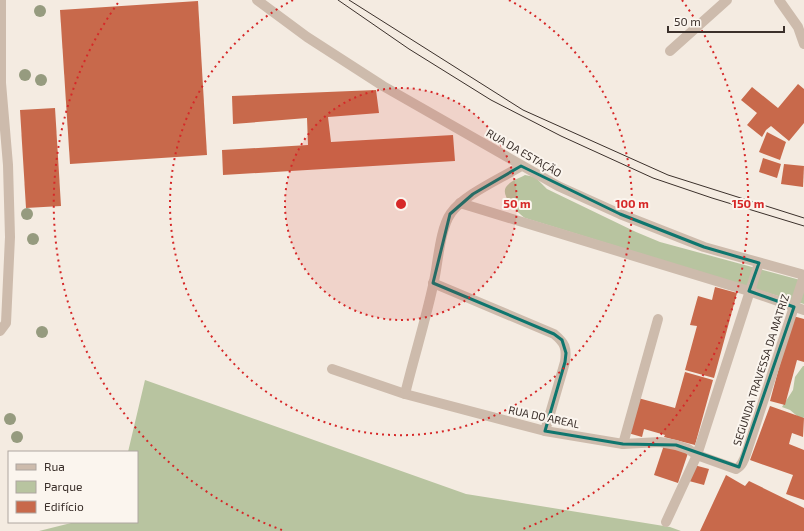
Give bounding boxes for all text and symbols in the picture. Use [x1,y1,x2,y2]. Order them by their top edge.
scale bar [668,8,784,34]
text: 50 m [674,14,701,28]
street label: RUA DA ESTAÇÃO [484,126,564,180]
text: 50 m [503,196,531,210]
text: 100 m [615,196,649,210]
text: 150 m [732,196,764,210]
centre of rings [394,197,408,211]
street label: SEGUNDA TRAVESSA DA MATRIZ [730,292,791,447]
street label: RUA DO AREAL [507,403,581,430]
legend [8,451,138,523]
text: Rua [44,459,65,473]
text: Parque [44,479,82,493]
text: Edifício [44,499,84,513]

